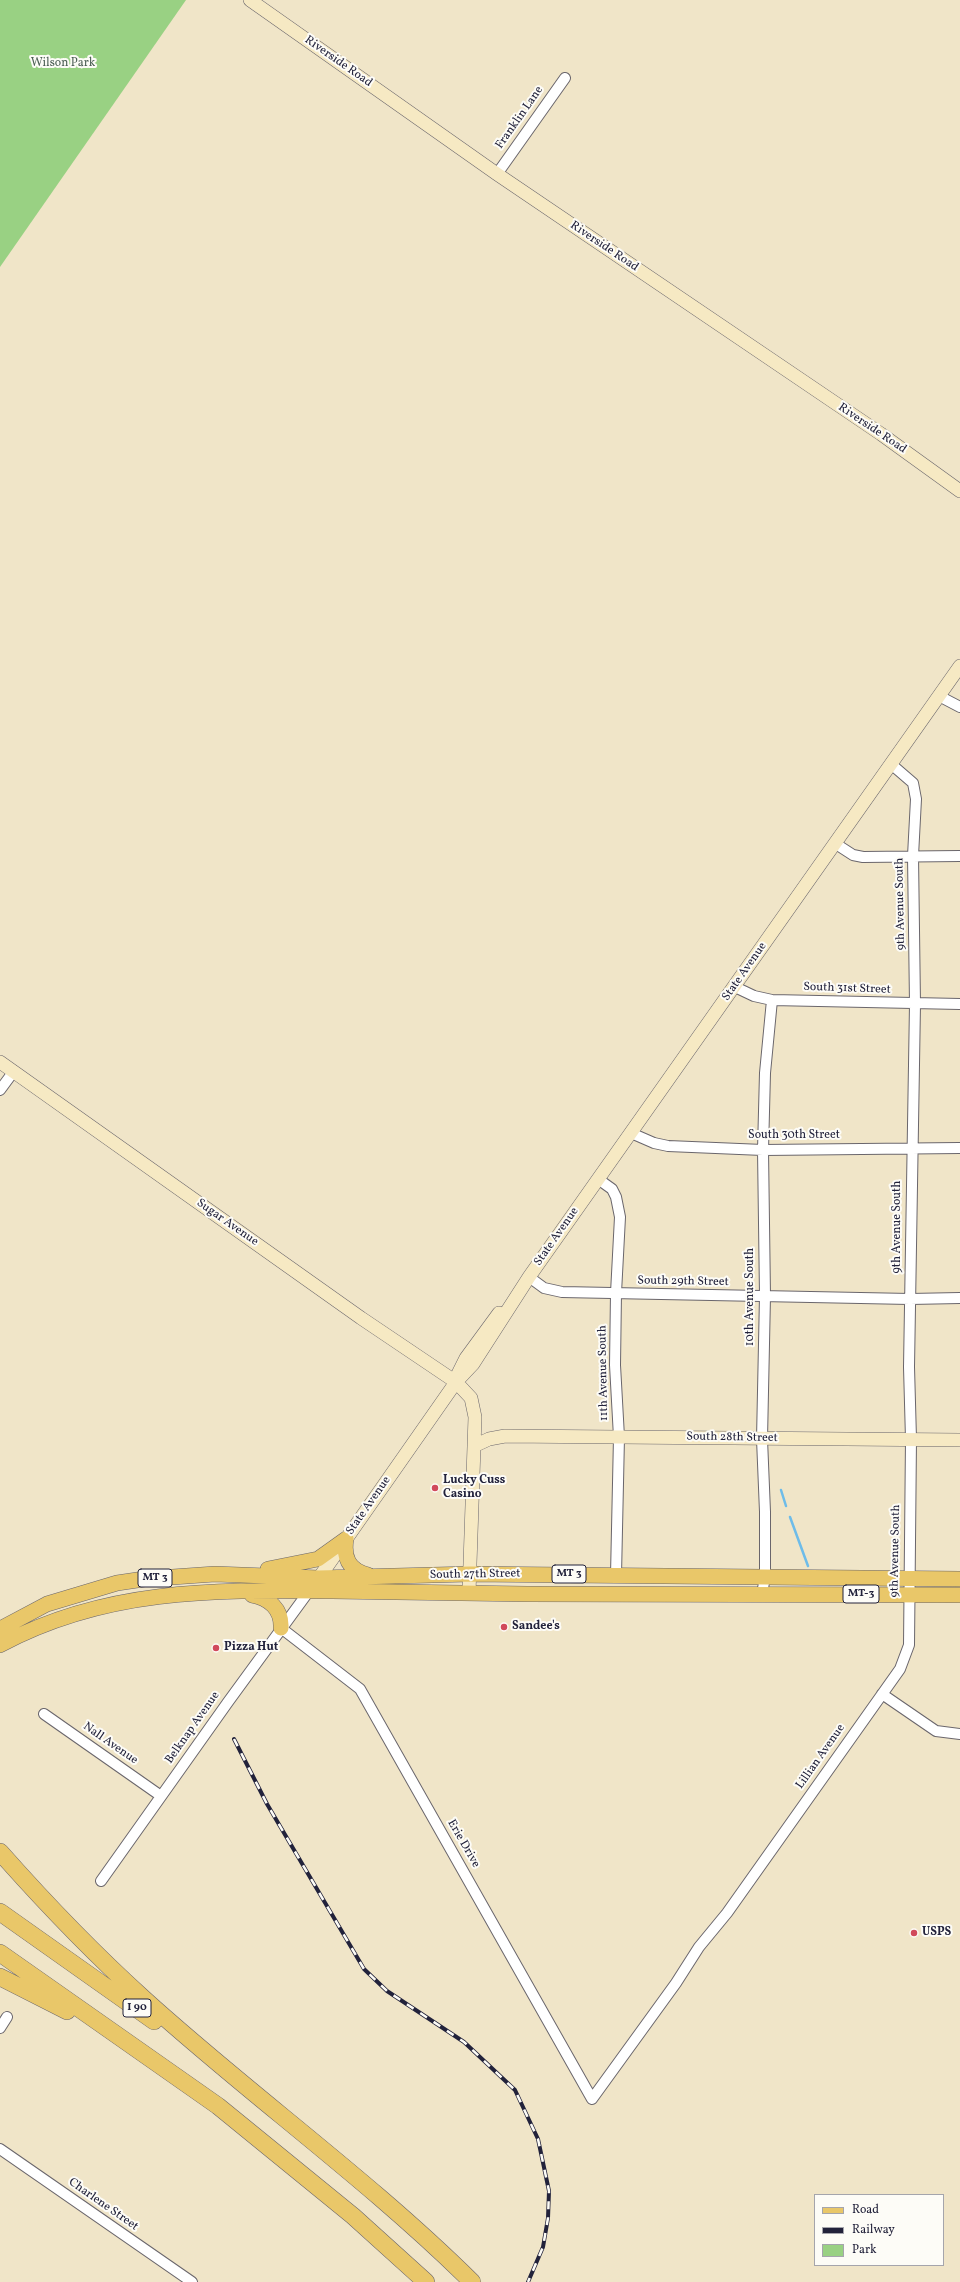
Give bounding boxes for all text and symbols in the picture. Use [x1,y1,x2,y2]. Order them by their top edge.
street label: Riverside Road [301,33,375,91]
park label: Wilson Park [31,57,95,71]
street label: Franklin Lane [493,84,547,152]
street label: Riverside Road [567,219,641,275]
street label: Riverside Road [835,401,909,457]
street label: 9th Avenue South [893,857,909,951]
street label: State Avenue [720,940,770,1004]
street label: South 31st Street [803,980,891,998]
street label: South 30th Street [748,1129,840,1143]
street label: 9th Avenue South [891,1181,905,1273]
street label: Sugar Avenue [193,1196,261,1250]
street label: State Avenue [532,1205,582,1269]
street label: 10th Avenue South [744,1248,758,1346]
street label: South 29th Street [637,1274,729,1290]
street label: 11th Avenue South [596,1325,612,1421]
street label: South 28th Street [686,1430,778,1446]
street label: State Avenue [344,1474,394,1538]
place label: Lucky Cuss Casino [443,1474,505,1502]
marker: Lucky Cuss Casino [430,1483,440,1493]
street label: 9th Avenue South [888,1504,904,1598]
road number: MT 3 [552,1565,586,1583]
street label: South 27th Street [430,1567,520,1583]
road number: MT 3 [138,1569,172,1587]
road number: MT-3 [843,1585,879,1603]
place label: Sandee's [512,1620,560,1634]
marker: Sandee's [499,1622,509,1632]
place label: Pizza Hut [224,1641,278,1655]
marker: Pizza Hut [211,1643,221,1653]
street label: Belknap Avenue [163,1689,223,1767]
street label: Nall Avenue [80,1720,140,1768]
street label: Lillian Avenue [793,1722,849,1792]
street label: Erie Drive [443,1817,483,1871]
place label: USPS [922,1926,951,1940]
marker: USPS [909,1928,919,1938]
road number: I 90 [123,1999,151,2017]
street label: Charlene Street [65,2176,141,2234]
legend [814,2194,944,2266]
text: Road [852,2202,879,2218]
text: Railway [852,2222,895,2238]
text: Park [852,2242,877,2258]

